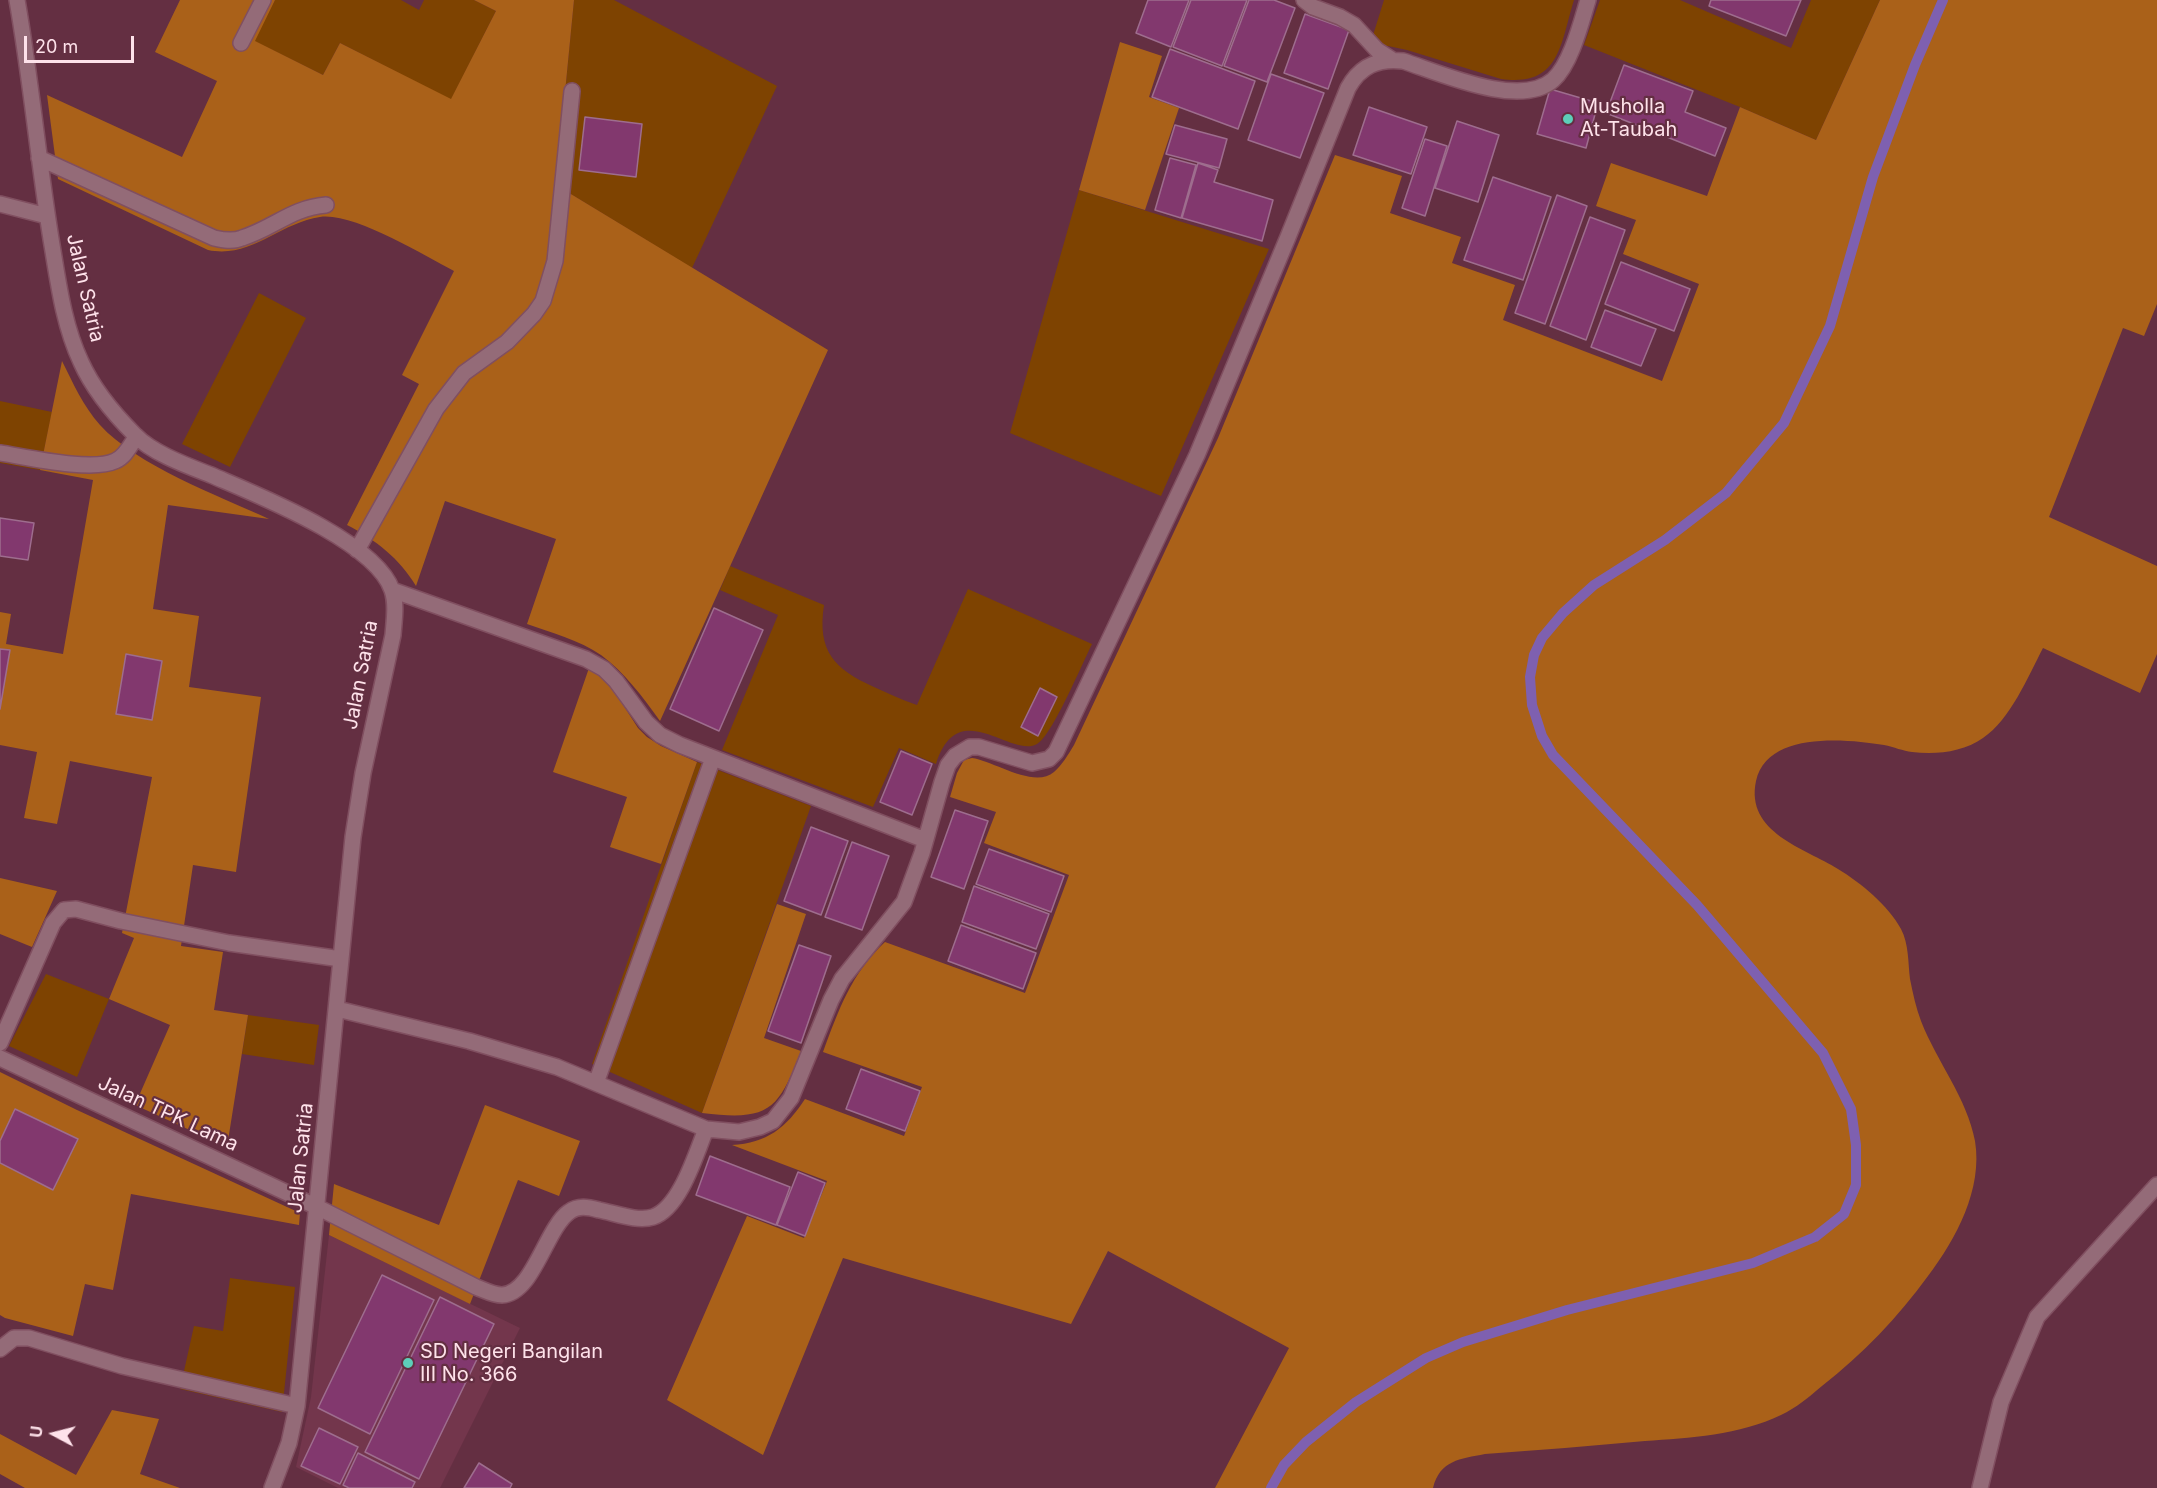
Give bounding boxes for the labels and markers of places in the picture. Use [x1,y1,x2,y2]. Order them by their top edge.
place label: Musholla At-Taubah [1580,95,1677,142]
marker: Musholla At-Taubah [1561,112,1575,126]
place label: SD Negeri Bangilan III No. 366 [420,1340,603,1387]
marker: SD Negeri Bangilan III No. 366 [401,1356,415,1370]

